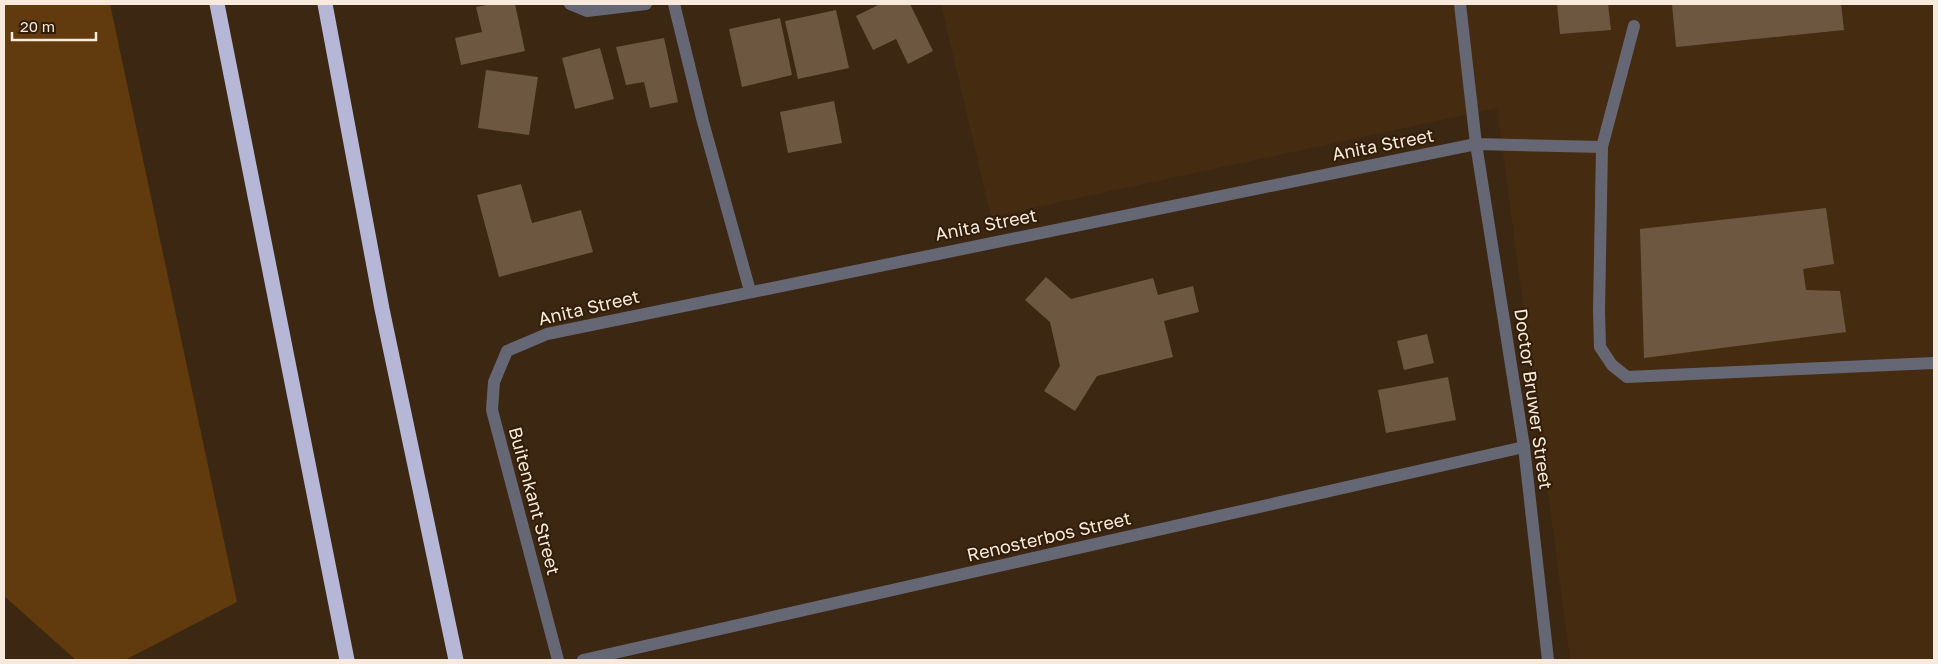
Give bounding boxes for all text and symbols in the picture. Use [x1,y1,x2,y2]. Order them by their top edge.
scale bar [12,10,96,42]
text: 20 m [20,17,55,35]
street label: Anita Street [1330,123,1436,165]
street label: Anita Street [933,203,1039,245]
street label: Anita Street [536,285,641,329]
street label: Doctor Bruwer Street [1510,307,1558,491]
street label: Buitenkant Street [505,424,565,577]
street label: Renosterbos Street [965,506,1133,566]

